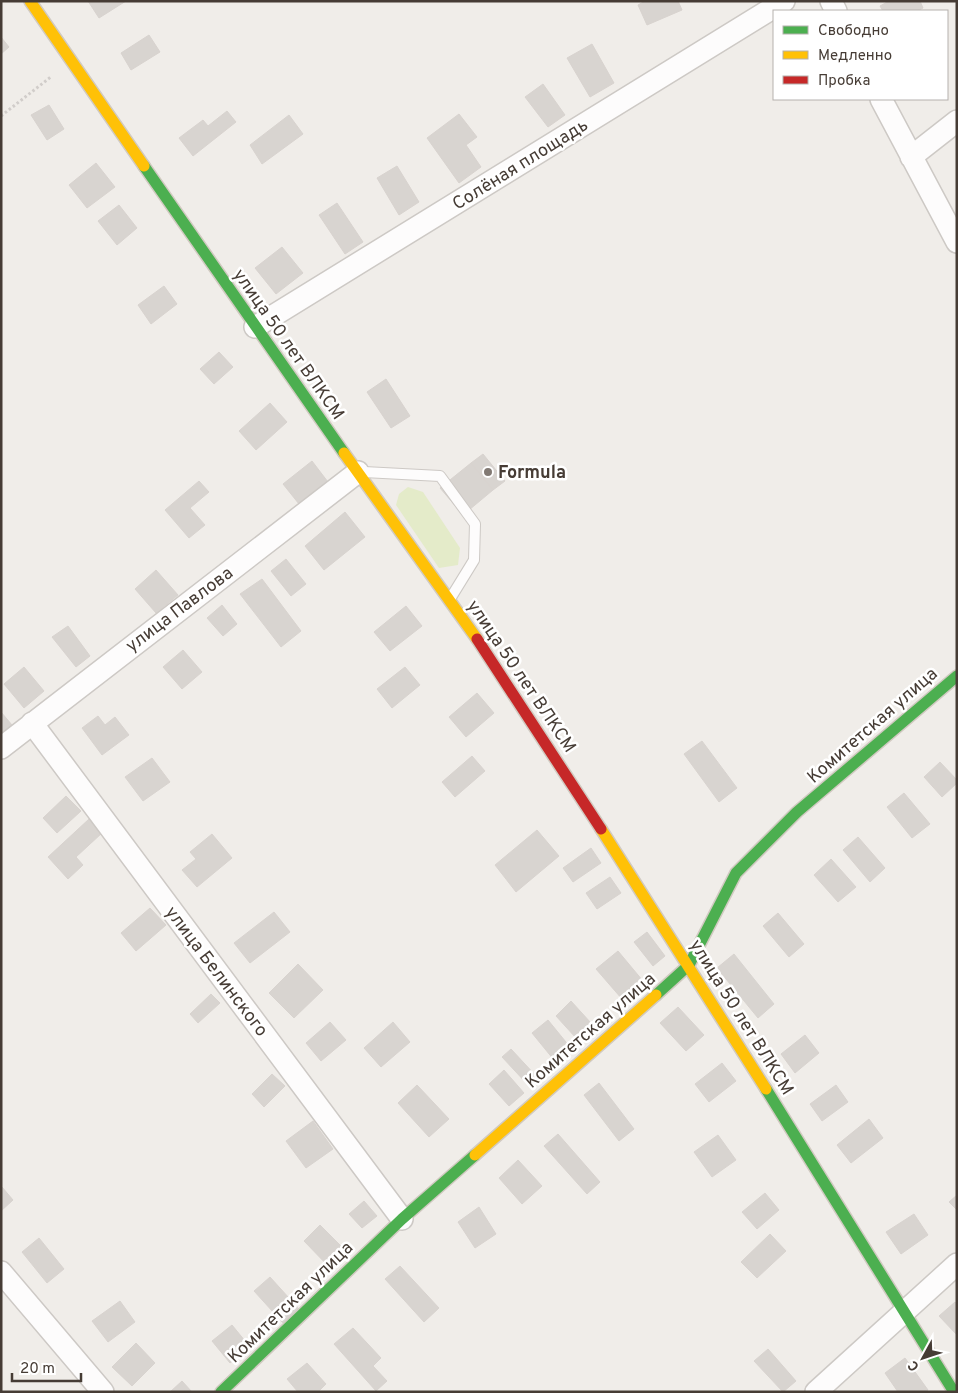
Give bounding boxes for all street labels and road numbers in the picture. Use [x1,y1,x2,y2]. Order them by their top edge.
street label: Солёная площадь [449,114,593,216]
street label: улица 50 лет ВЛКСМ [227,265,349,425]
street label: улица Павлова [122,562,238,658]
street label: улица 50 лет ВЛКСМ [461,596,580,758]
street label: Комитетская улица [803,663,943,789]
street label: улица Белинского [159,902,272,1042]
street label: улица 50 лет ВЛКСМ [683,936,798,1100]
street label: Комитетская улица [521,968,661,1094]
street label: Комитетская улица [223,1237,359,1369]

